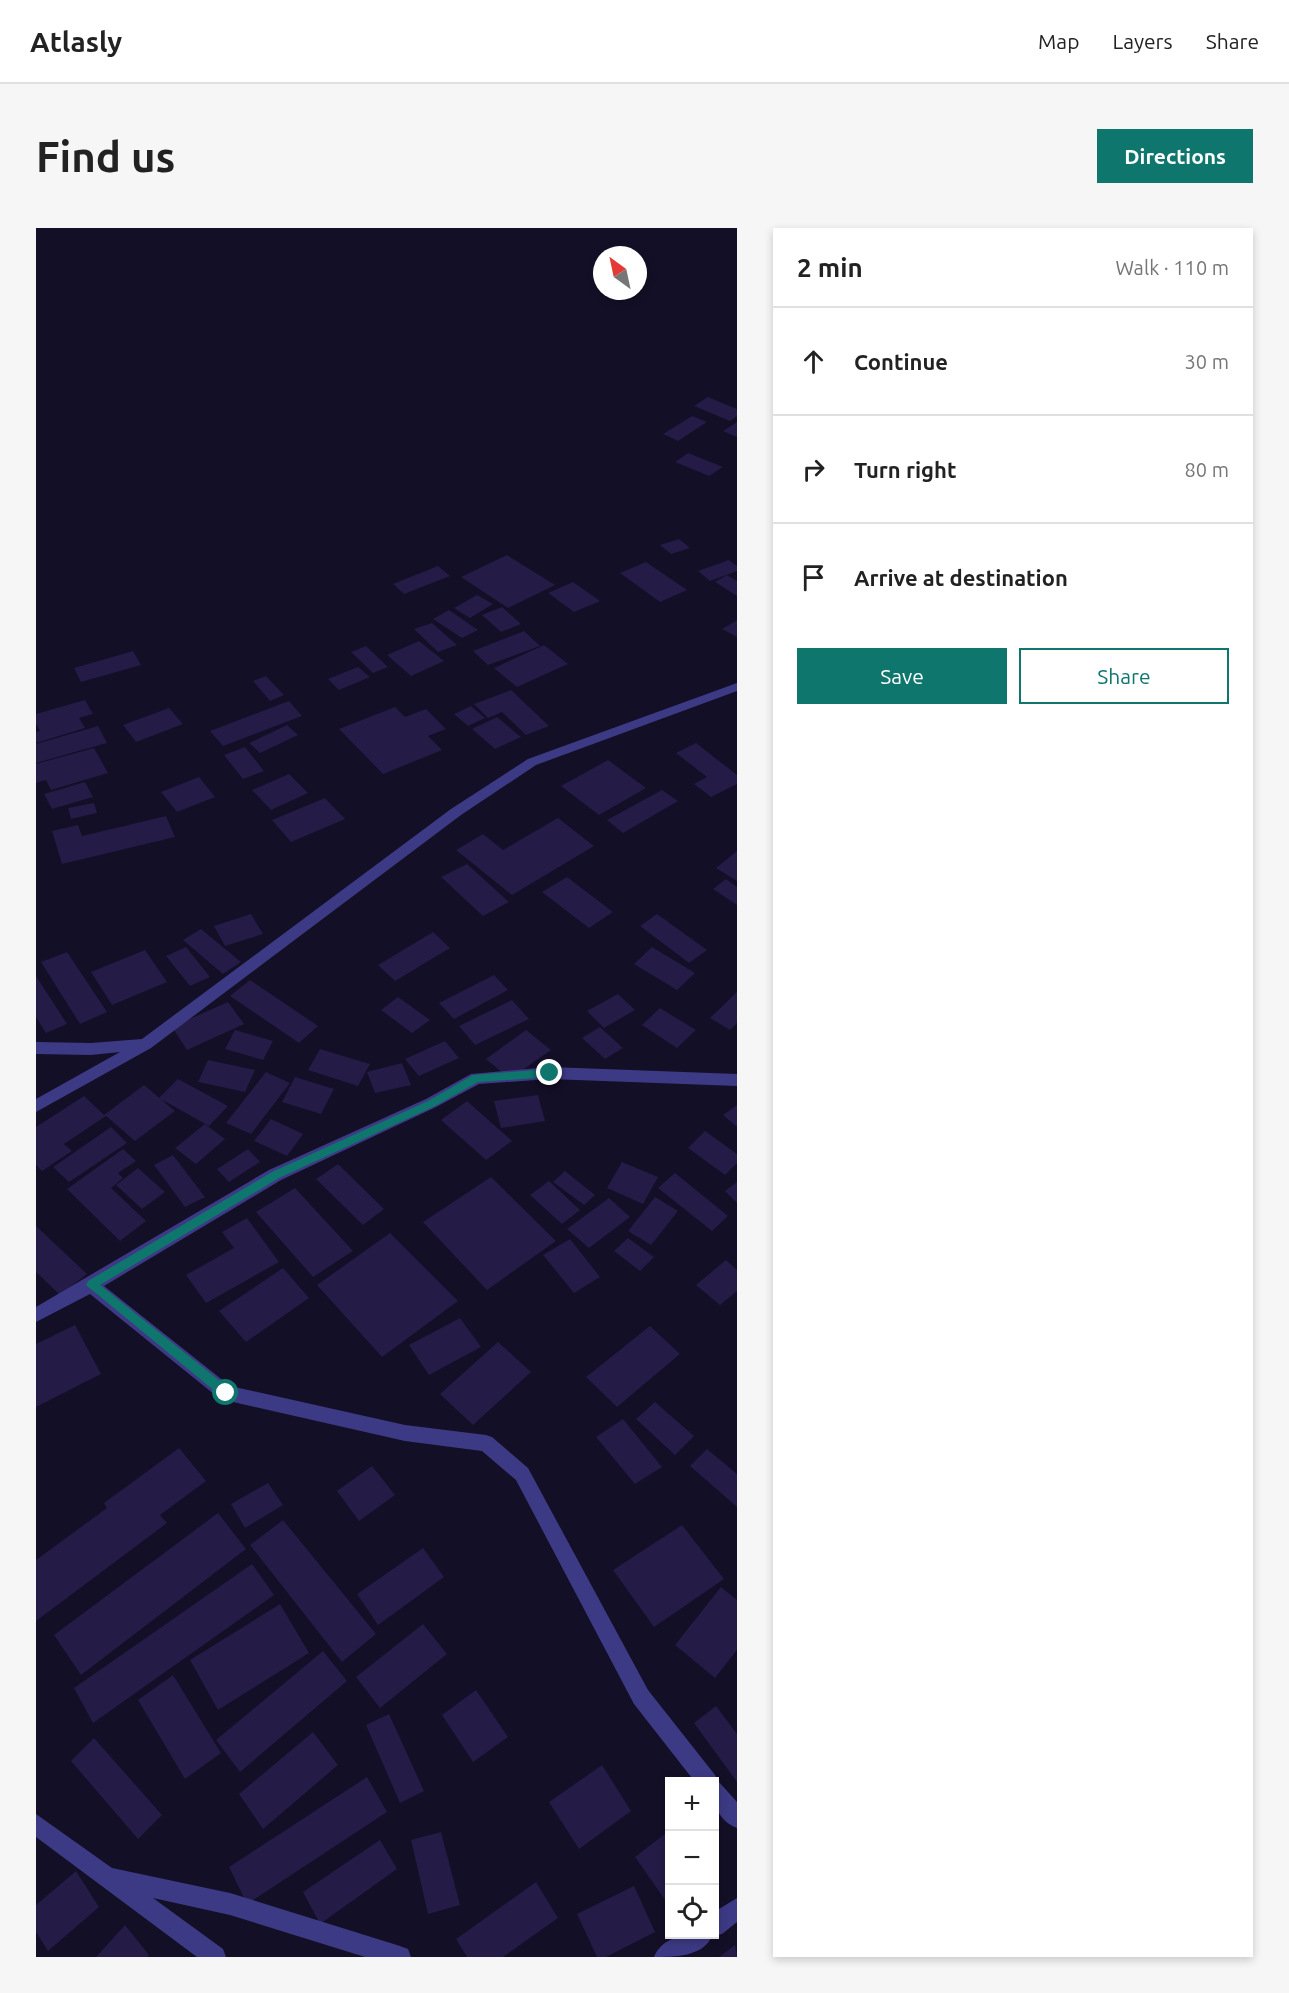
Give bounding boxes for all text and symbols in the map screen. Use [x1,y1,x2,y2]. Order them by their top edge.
text: Atlasly [30,26,122,57]
text: Map [1038,29,1079,53]
text: Layers [1112,29,1173,53]
text: Share [1206,29,1259,53]
button: Directions [1097,129,1253,183]
text: Find us [36,133,175,180]
north arrow [593,246,647,300]
text: 2 min [797,253,863,282]
text: Walk · 110 m [1116,256,1229,279]
icon: ahead [797,345,830,378]
text: Continue [854,349,948,374]
text: 30 m [1185,350,1229,373]
icon: right [797,453,830,486]
text: Turn right [854,457,956,482]
text: 80 m [1185,458,1229,481]
icon: arrive [797,561,830,594]
text: Arrive at destination [854,565,1068,590]
button: Save [797,648,1007,704]
button: Share [1019,648,1229,704]
route end [536,1059,562,1085]
route start [212,1379,238,1405]
map controls [665,1777,719,1939]
button: + [665,1777,719,1831]
button: − [665,1831,719,1885]
button: locate [665,1885,719,1939]

